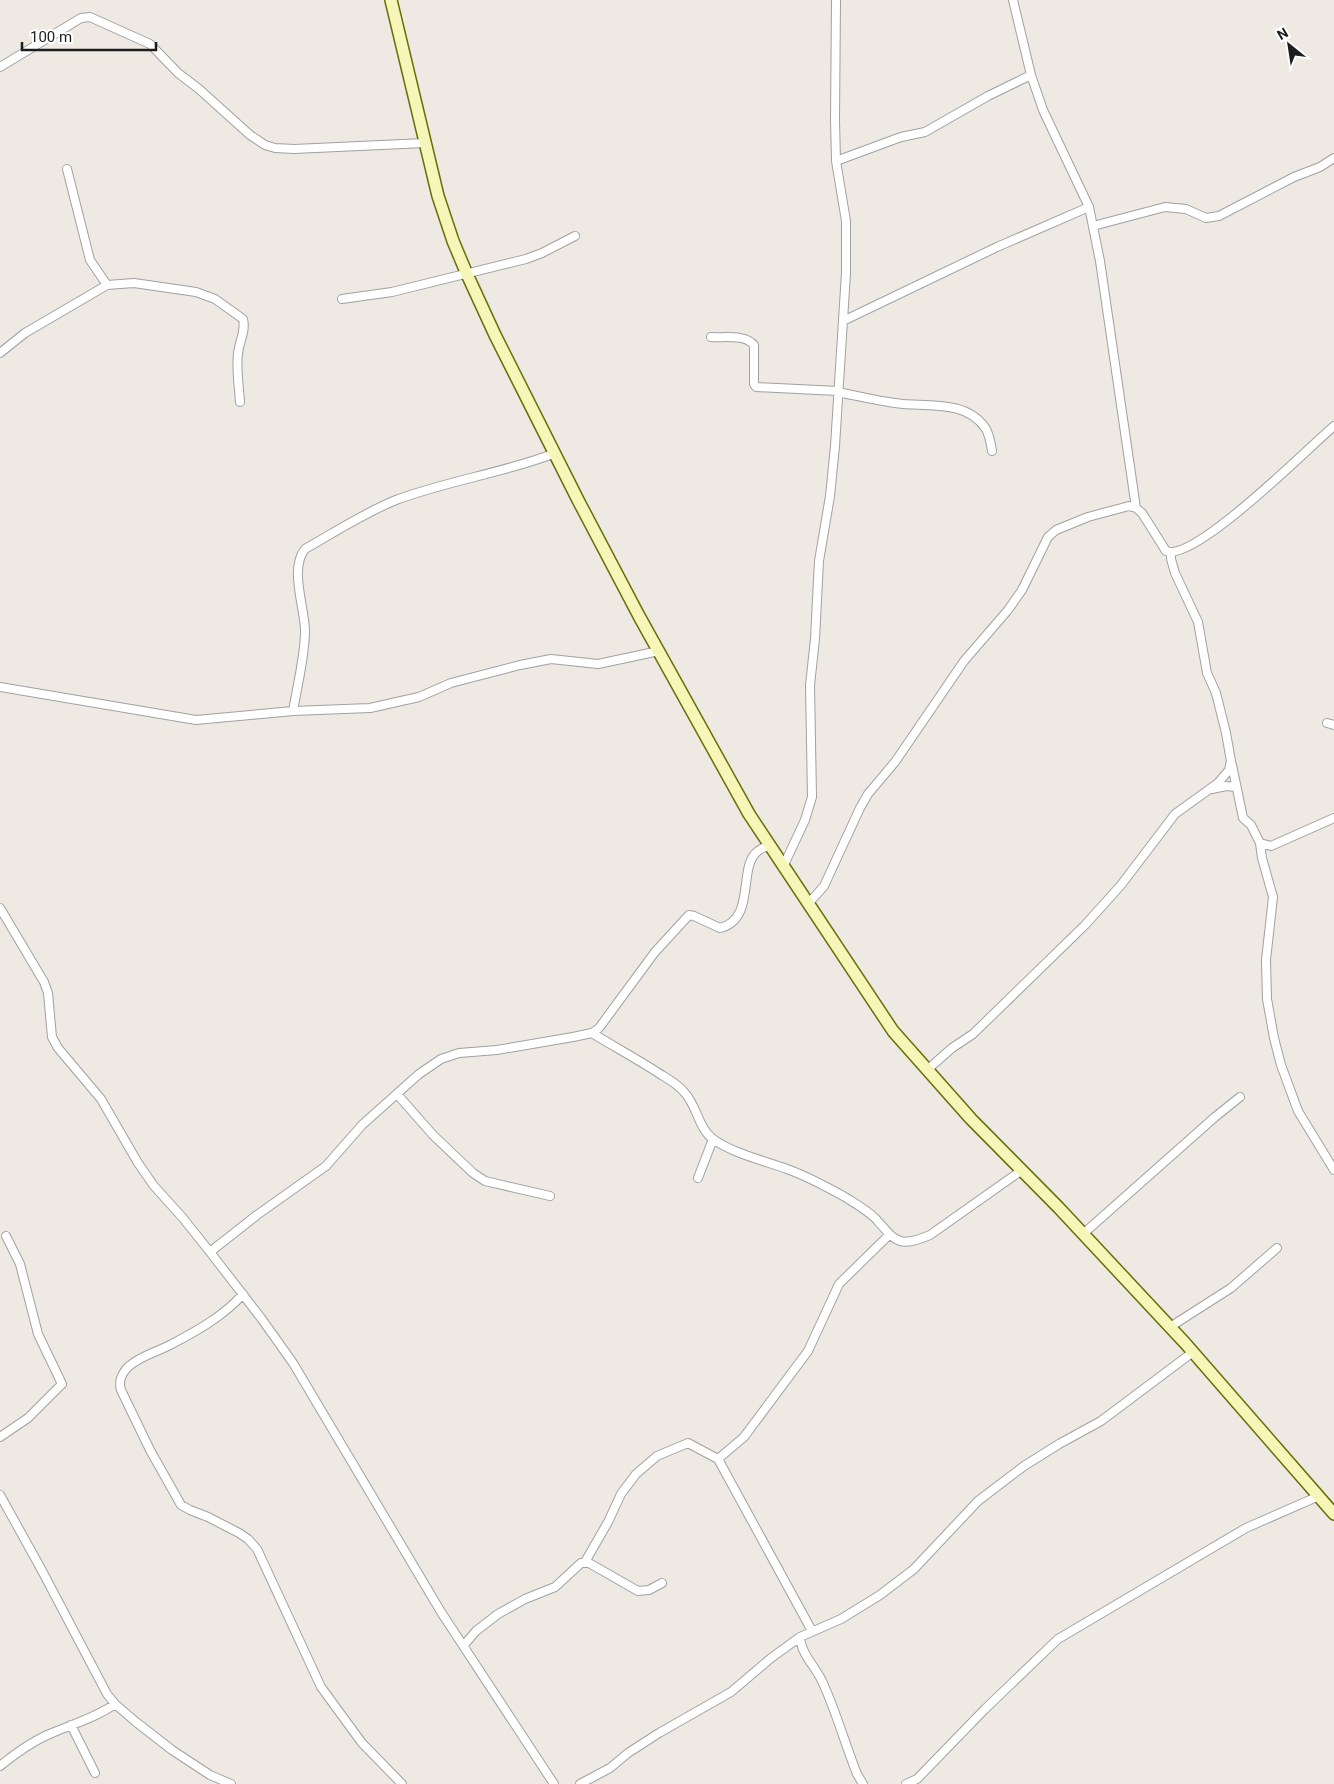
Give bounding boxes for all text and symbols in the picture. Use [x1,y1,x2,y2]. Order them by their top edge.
scale bar [22,20,156,52]
north arrow [1264,20,1314,70]
text: N [1274,24,1291,43]
text: 100 m [30,28,72,46]

